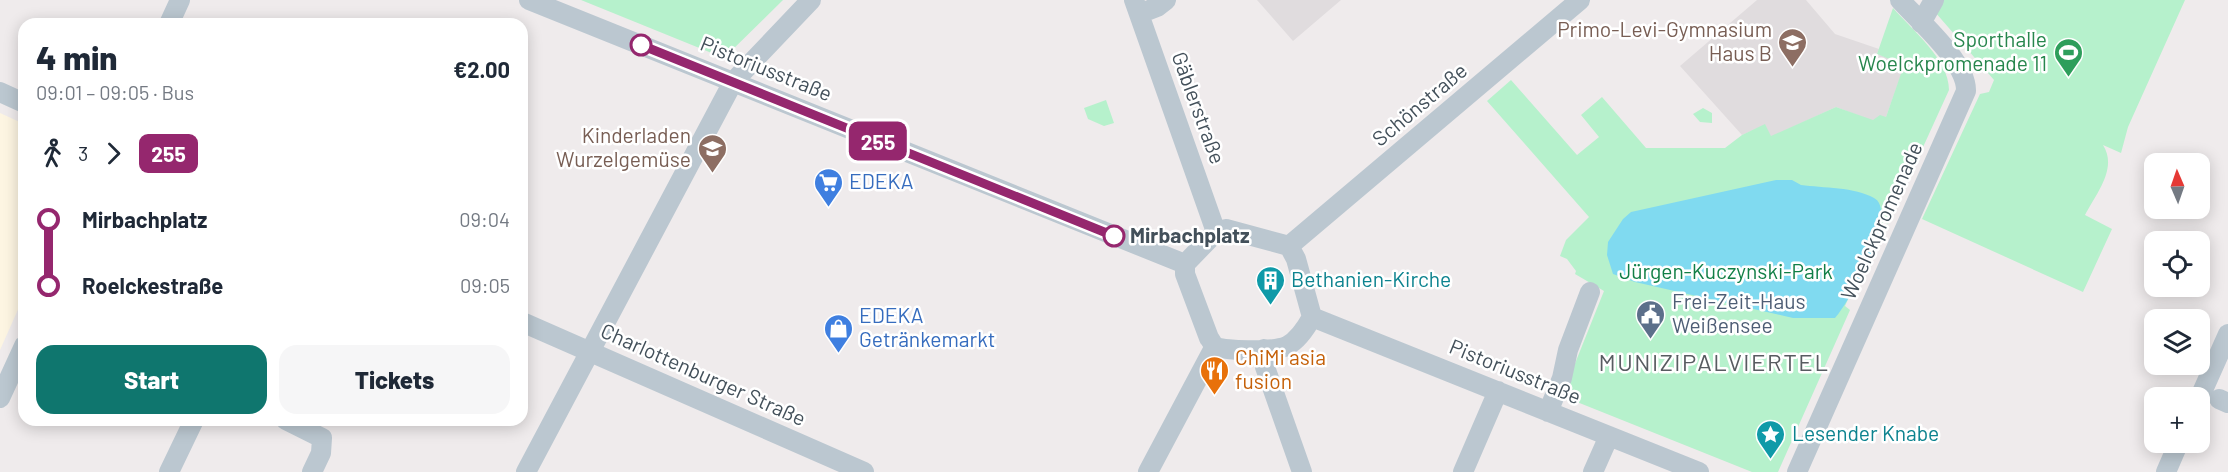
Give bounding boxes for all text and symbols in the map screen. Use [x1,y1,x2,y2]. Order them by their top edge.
place label: Primo-Levi-Gymnasium Haus B [1557,16,1772,65]
school or university icon: Primo-Levi-Gymnasium Haus B [1777,26,1809,68]
place label: Sporthalle Woelckpromenade 11 [1858,26,2047,75]
street label: Pistoriusstraße [697,30,836,105]
unlabelled marker [630,34,652,56]
sports icon: Sporthalle Woelckpromenade 11 [2052,36,2084,78]
text: 4 min [36,37,117,77]
street label: Gäblerstraße [1168,48,1231,167]
text: €2.00 [453,56,510,82]
street label: Schönstraße [1367,57,1471,151]
text: 09:01 – 09:05 · Bus [36,80,194,104]
place label: Kinderladen Wurzelgemüse [556,122,691,171]
line badge: 255 [844,122,912,160]
text: 255 [861,129,895,154]
school or university icon: Kinderladen Wurzelgemüse [696,132,728,174]
icon: walk [36,137,69,170]
icon: forward [97,137,130,170]
street label: Woelckpromenade [1835,138,1927,303]
text: 3 [78,141,88,165]
text: 255 [151,141,186,166]
north arrow [2144,153,2210,219]
map controls [2144,153,2210,453]
supermarket icon: EDEKA [812,166,844,208]
place label: EDEKA [849,168,914,193]
text: Mirbachplatz [82,206,207,232]
text: 09:04 [459,207,510,231]
place label: Mirbachplatz [1130,222,1250,247]
marker: Mirbachplatz [1103,225,1125,247]
button: locate [2144,231,2210,297]
park label: Jürgen-Kuczynski-Park [1619,258,1833,283]
building icon: Bethanien-Kirche [1254,264,1286,306]
place label: Bethanien-Kirche [1291,266,1451,291]
text: Roelckestraße [82,272,223,298]
text: 09:05 [460,273,510,297]
place label: Frei-Zeit-Haus Weißensee [1672,288,1806,337]
public building icon: Frei-Zeit-Haus Weißensee [1635,298,1667,340]
place label: EDEKA Getränkemarkt [859,302,995,351]
button: layers [2144,309,2210,375]
shop icon: EDEKA Getränkemarkt [822,312,854,354]
street label: Charlottenburger Straße [597,317,810,430]
street label: Pistoriusstraße [1446,333,1585,408]
place label: ChiMi asia fusion [1235,344,1326,393]
button: Start [36,345,267,414]
button: Tickets [279,345,510,414]
district label: MUNIZIPALVIERTEL [1598,347,1830,376]
restaurant icon: ChiMi asia fusion [1198,354,1230,396]
button: + [2144,387,2210,453]
place icon: Lesender Knabe [1755,418,1787,460]
place label: Lesender Knabe [1792,420,1939,445]

